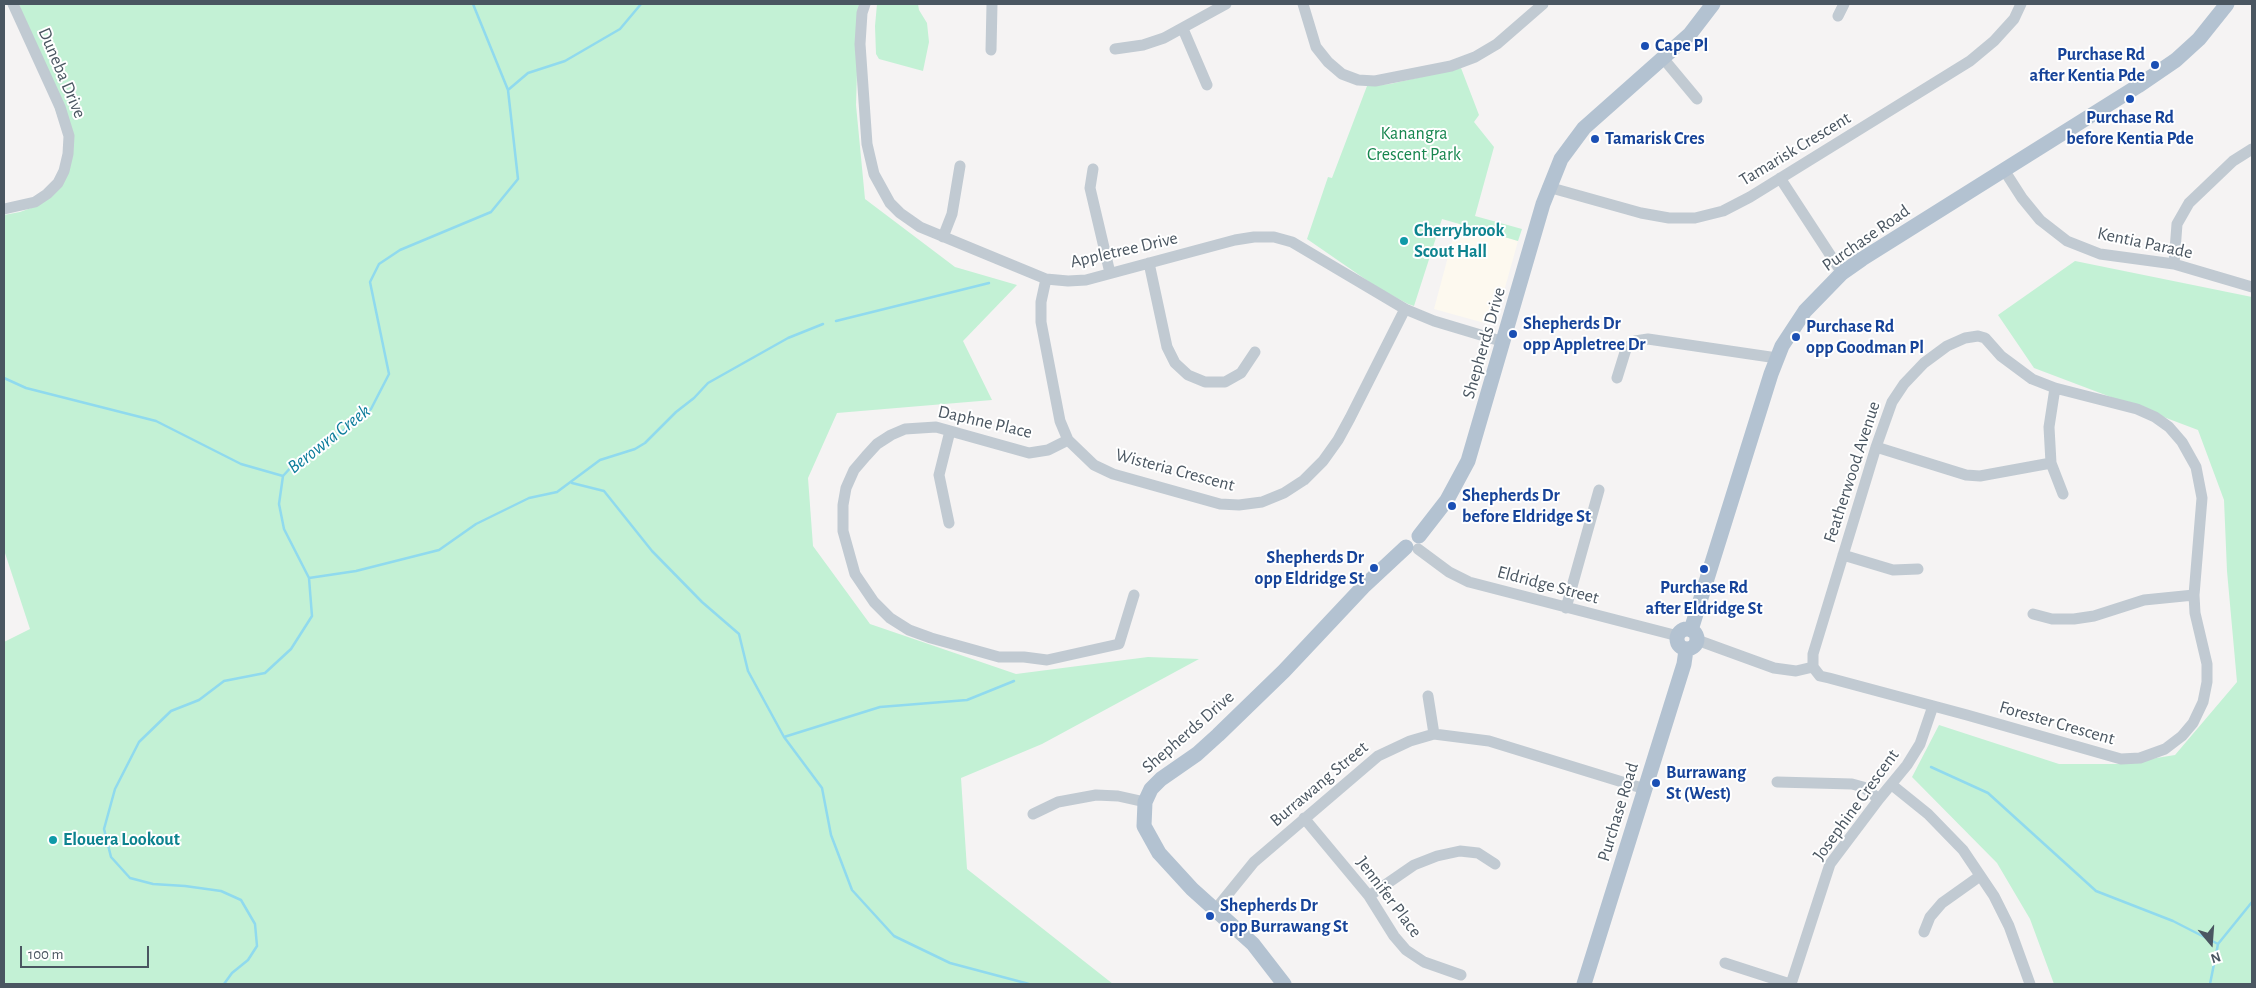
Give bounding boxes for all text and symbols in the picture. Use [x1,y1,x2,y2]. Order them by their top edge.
street label: Duneba Drive [33,25,91,121]
place label: Cape Pl [1655,35,1708,57]
marker: Cape Pl [1639,40,1651,52]
place label: Purchase Rd after Kentia Pde [2030,44,2145,86]
marker: Purchase Rd after Kentia Pde [2149,59,2161,71]
marker: Purchase Rd before Kentia Pde [2124,93,2136,105]
street label: Tamarisk Crescent [1735,107,1855,191]
place label: Purchase Rd before Kentia Pde [2066,107,2194,150]
park label: Kanangra Crescent Park [1367,123,1461,166]
place label: Tamarisk Cres [1605,128,1705,150]
marker: Tamarisk Cres [1589,133,1601,145]
street label: Purchase Road [1818,200,1914,276]
place label: Cherrybrook Scout Hall [1414,220,1504,262]
street label: Kentia Parade [2095,222,2195,264]
street label: Appletree Drive [1068,227,1180,273]
marker: Cherrybrook Scout Hall [1398,235,1410,247]
street label: Shepherds Drive [1458,285,1510,401]
place label: Shepherds Dr opp Appletree Dr [1523,313,1646,356]
place label: Purchase Rd opp Goodman Pl [1806,316,1924,358]
marker: Shepherds Dr opp Appletree Dr [1507,328,1519,340]
marker: Purchase Rd opp Goodman Pl [1790,331,1802,343]
street label: Featherwood Avenue [1819,399,1885,545]
water label: Berowra Creek [283,400,375,478]
street label: Daphne Place [936,401,1034,443]
street label: Wisteria Crescent [1113,444,1237,496]
place label: Shepherds Dr before Eldridge St [1462,485,1591,528]
marker: Shepherds Dr before Eldridge St [1446,500,1458,512]
place label: Shepherds Dr opp Eldridge St [1255,547,1364,590]
street label: Eldridge Street [1495,561,1601,609]
marker: Shepherds Dr opp Eldridge St [1368,562,1380,574]
marker: Purchase Rd after Eldridge St [1698,563,1710,575]
place label: Purchase Rd after Eldridge St [1646,577,1762,620]
street label: Shepherds Drive [1138,686,1238,778]
street label: Forester Crescent [1997,696,2117,750]
street label: Burrawang Street [1265,737,1373,831]
street label: Josephine Crescent [1808,745,1904,865]
street label: Purchase Road [1593,760,1643,864]
place label: Burrawang St (West) [1666,762,1746,804]
marker: Burrawang St (West) [1650,777,1662,789]
place label: Elouera Lookout [63,829,180,851]
marker: Elouera Lookout [47,834,59,846]
street label: Jennifer Place [1352,852,1426,942]
place label: Shepherds Dr opp Burrawang St [1220,895,1348,938]
marker: Shepherds Dr opp Burrawang St [1204,910,1216,922]
north arrow [2186,918,2236,968]
scale bar [22,936,151,968]
text: 100 m [28,947,63,962]
text: N [2209,949,2222,965]

